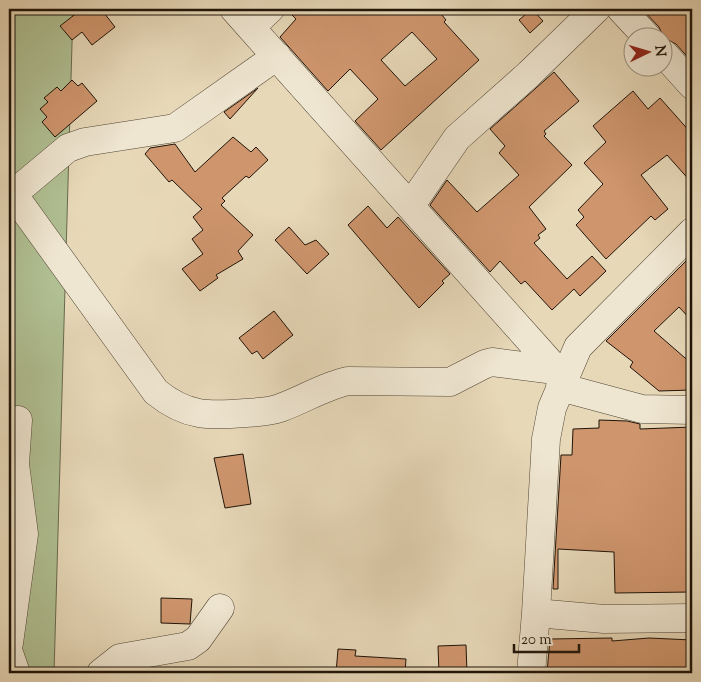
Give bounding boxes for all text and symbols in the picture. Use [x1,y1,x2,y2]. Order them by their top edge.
north arrow [624,28,674,78]
text: N [649,45,669,57]
scale bar [514,622,578,654]
text: 20 m [521,630,552,651]

